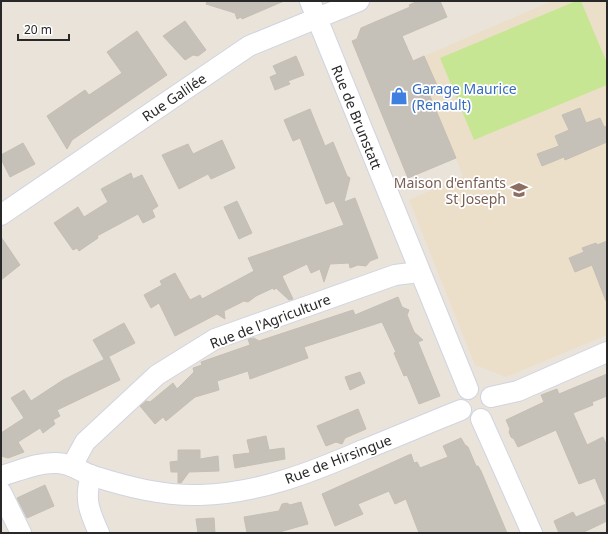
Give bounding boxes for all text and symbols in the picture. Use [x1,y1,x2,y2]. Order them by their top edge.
scale bar [18,16,69,42]
text: 20 m [24,21,52,38]
street label: Rue de Brunstatt [327,62,387,172]
street label: Rue Galilée [138,68,210,125]
place label: Garage Maurice (Renault) [412,79,517,114]
shop icon: Garage Maurice (Renault) [389,86,409,106]
place label: Maison d'enfants St Joseph [394,173,506,208]
school or university icon: Maison d'enfants St Joseph [509,180,529,200]
street label: Rue de l'Agriculture [207,289,333,353]
street label: Rue de Hirsingue [282,430,394,488]

